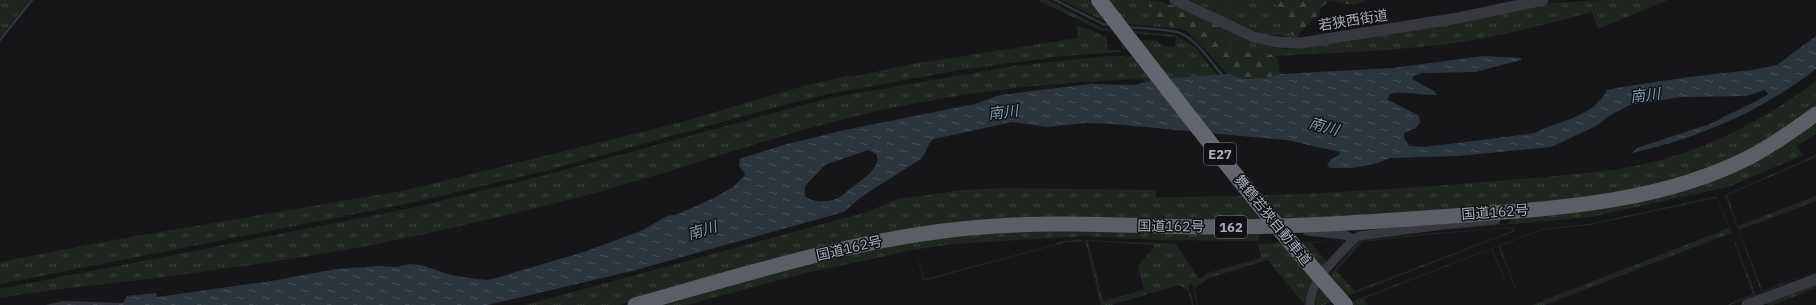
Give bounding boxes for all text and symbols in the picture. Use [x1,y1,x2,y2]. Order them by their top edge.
street label: 若狭西街道 [1317,6,1389,34]
water label: 南川 [1629,83,1663,106]
water label: 南川 [987,100,1021,123]
water label: 南川 [1307,113,1343,140]
road number: E27 [1204,143,1236,165]
street label: 舞鶴若狭自動車道 [1231,171,1315,269]
street label: 国道162号 [1461,201,1529,223]
water label: 南川 [685,216,721,243]
street label: 国道162号 [1137,216,1205,236]
road number: 162 [1215,216,1247,238]
street label: 国道162号 [814,232,884,264]

